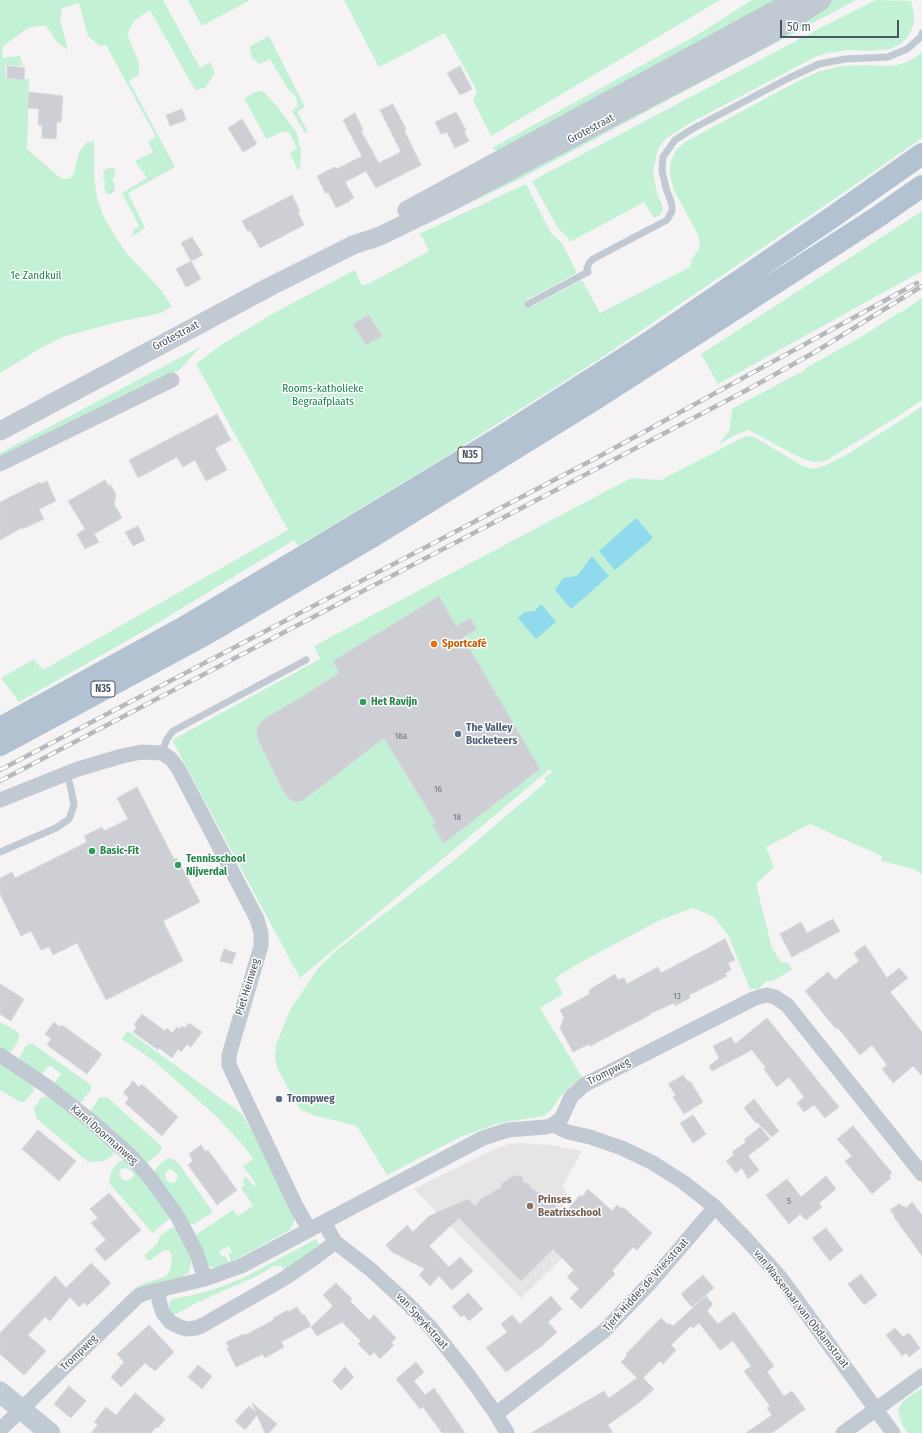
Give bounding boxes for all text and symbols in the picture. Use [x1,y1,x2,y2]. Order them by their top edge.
scale bar [782,12,901,38]
text: 50 m [787,20,811,34]
street label: Grotestraat [566,111,616,147]
park label: 1e Zandkuil [11,269,61,283]
street label: Grotestraat [151,318,201,354]
park label: Rooms-katholieke Begraafplaats [282,382,364,408]
road number: N35 [458,447,482,463]
place label: Sportcafé [442,637,486,651]
marker: Sportcafé [429,639,439,649]
road number: N35 [91,681,115,697]
place label: Het Ravijn [371,695,417,709]
marker: Het Ravijn [358,697,368,707]
place label: The Valley Bucketeers [466,721,517,747]
marker: The Valley Bucketeers [453,729,463,739]
house number: 18a [395,731,407,741]
house number: 16 [434,784,442,794]
house number: 18 [453,812,461,822]
place label: Basic-Fit [100,844,139,858]
marker: Basic-Fit [87,846,97,856]
place label: Tennisschool Nijverdal [186,852,246,878]
marker: Tennisschool Nijverdal [173,860,183,870]
street label: Piet Heinweg [233,957,263,1017]
house number: 13 [673,991,681,1001]
street label: Trompweg [585,1056,633,1088]
place label: Trompweg [287,1092,335,1106]
marker: Trompweg [274,1094,284,1104]
street label: Karel Doormanweg [68,1102,140,1168]
place label: Prinses Beatrixschool [538,1193,601,1219]
house number: 5 [787,1196,791,1206]
marker: Prinses Beatrixschool [525,1201,535,1211]
street label: Tjerk Hiddes de Vriesstraat [601,1236,691,1334]
street label: van Wassenaar van Obdamstraat [751,1247,851,1371]
street label: van Speykstraat [393,1290,451,1352]
street label: Trompweg [58,1332,100,1374]

